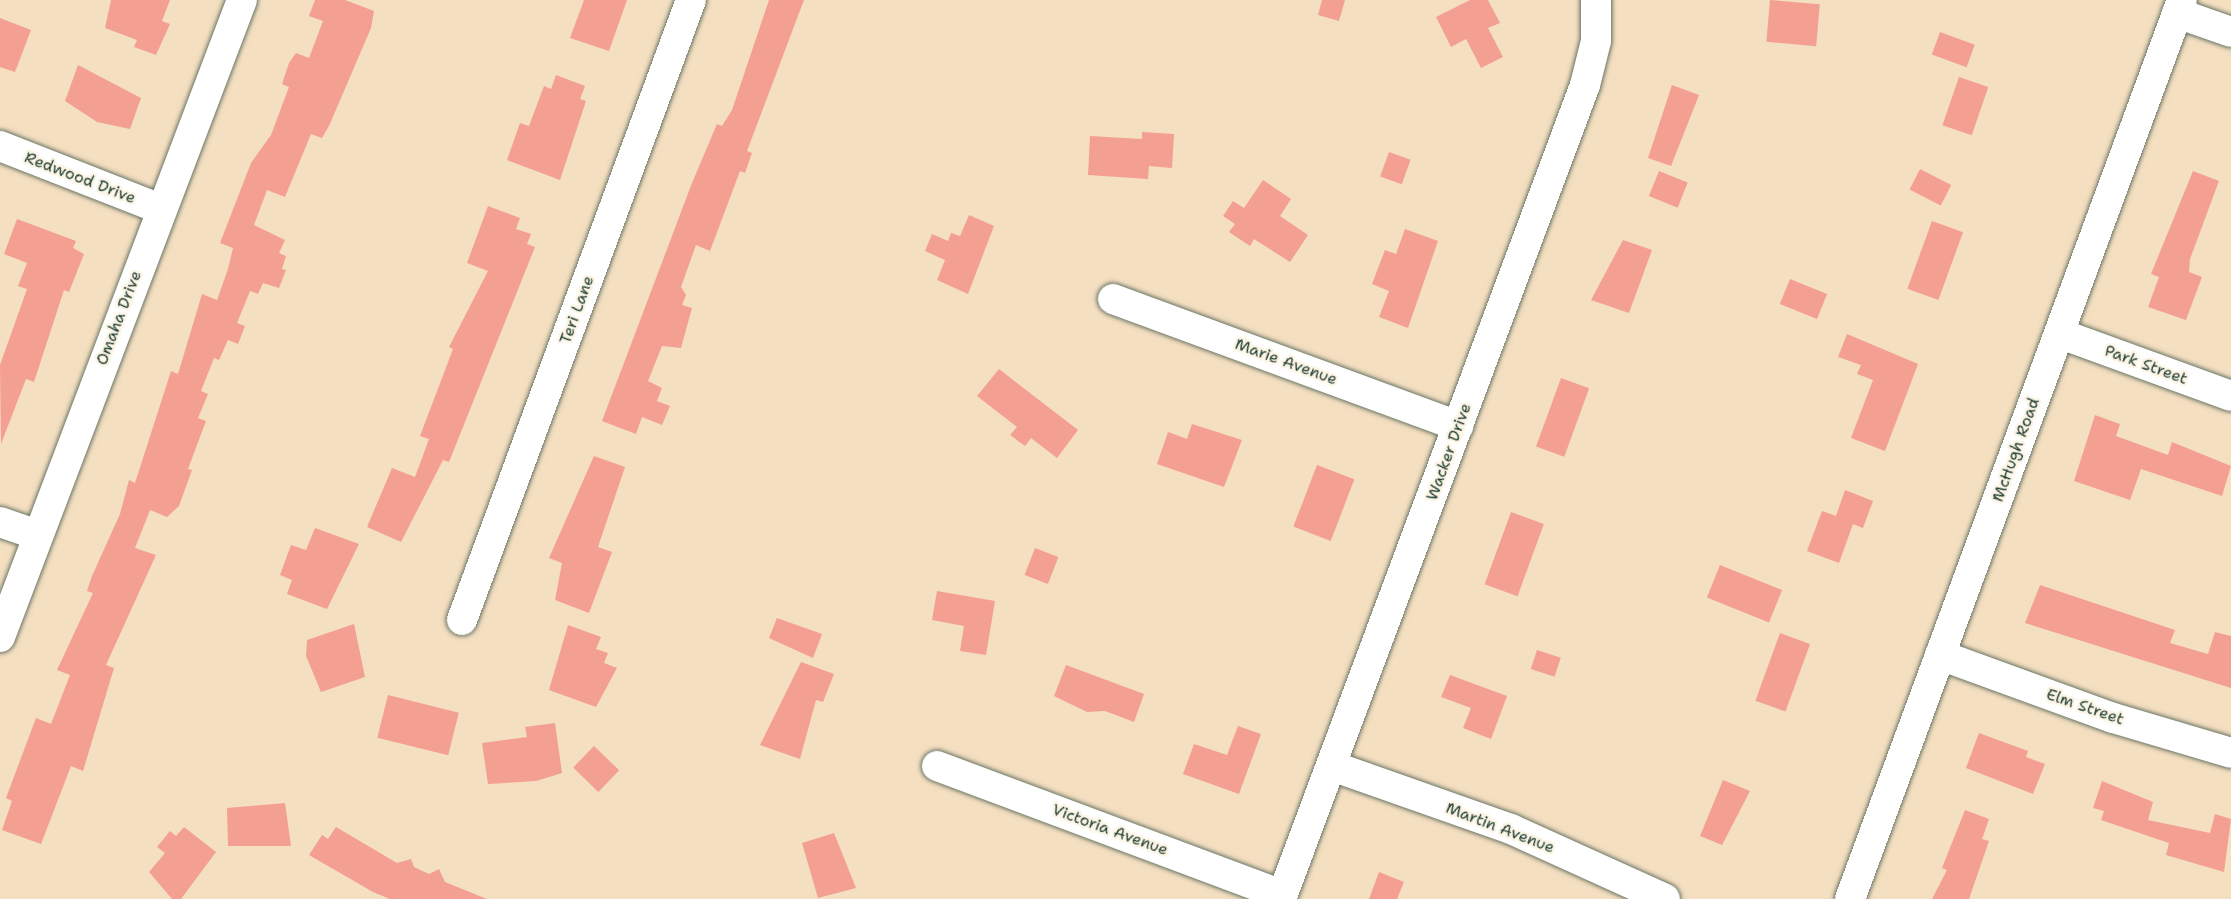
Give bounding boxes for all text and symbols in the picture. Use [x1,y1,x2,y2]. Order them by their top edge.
street label: Redwood Drive [22,148,138,208]
street label: Omaha Drive [92,268,146,368]
street label: Teri Lane [556,273,598,347]
street label: Marie Avenue [1232,335,1340,389]
street label: Park Street [2102,341,2190,389]
street label: McHugh Road [1988,395,2044,505]
street label: Wacker Drive [1423,401,1475,503]
street label: Elm Street [2044,685,2126,729]
street label: Martin Avenue [1443,798,1557,858]
street label: Victoria Avenue [1049,800,1171,860]

